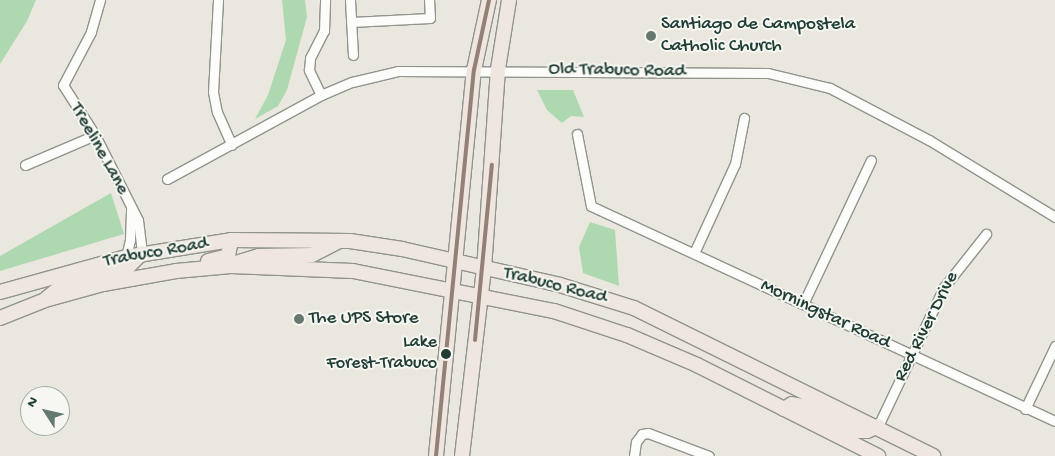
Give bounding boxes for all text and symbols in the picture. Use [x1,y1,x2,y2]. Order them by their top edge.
place label: Santiago de Campostela Catholic Church [661,14,855,58]
marker: Santiago de Campostela Catholic Church [645,30,657,42]
street label: Old Trabuco Road [548,58,686,84]
street label: Treeline Lane [64,99,134,199]
street label: Trabuco Road [102,233,210,273]
street label: Trabuco Road [501,262,609,310]
street label: Red River Drive [890,268,964,386]
street label: Morningstar Road [756,275,894,355]
place label: The UPS Store [309,308,419,330]
marker: The UPS Store [293,313,305,325]
place label: Lake Forest-Trabuco [326,333,437,376]
marker: Lake Forest-Trabuco [441,349,451,359]
north arrow [20,386,70,436]
text: N [24,394,43,411]

